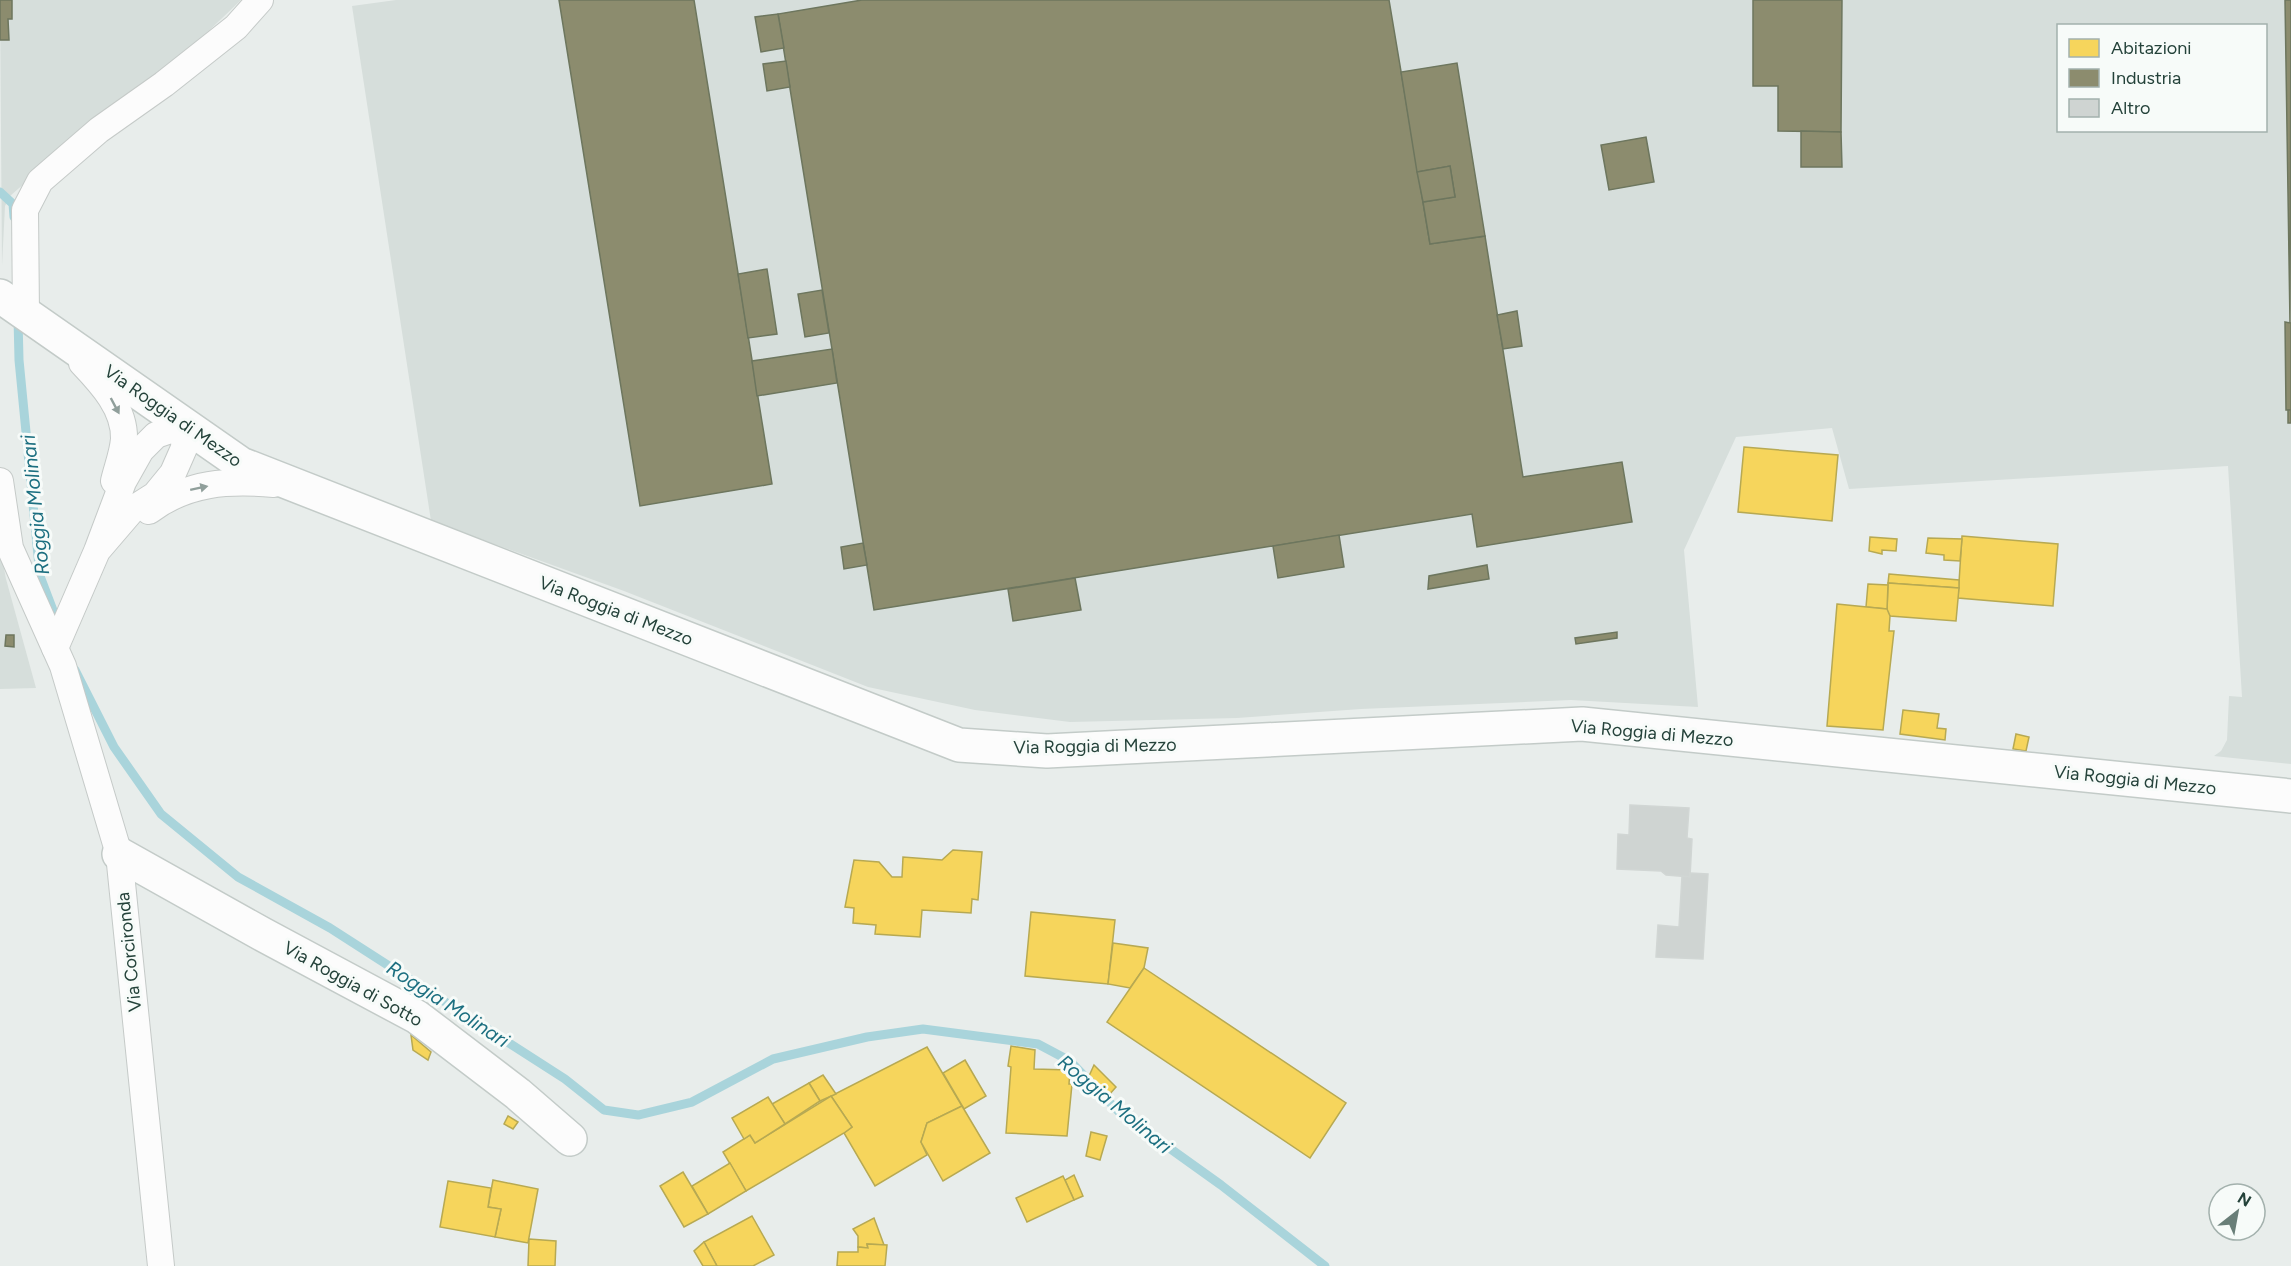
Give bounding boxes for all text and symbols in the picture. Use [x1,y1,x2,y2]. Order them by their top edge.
legend [2057,24,2267,132]
text: Abitazioni [2111,37,2192,59]
text: Industria [2111,67,2181,89]
text: Altro [2111,97,2150,119]
street label: Via Roggia di Mezzo [100,360,246,472]
one-way arrow [110,398,120,415]
water label: Roggia Molinari [16,433,54,576]
one-way arrow [190,482,208,492]
street label: Via Roggia di Mezzo [536,571,696,651]
street label: Via Roggia di Mezzo [1570,715,1734,751]
street label: Via Roggia di Mezzo [1013,734,1177,758]
street label: Via Roggia di Mezzo [2053,761,2217,799]
street label: Via Corcironda [112,891,146,1013]
street label: Via Roggia di Sotto [280,937,426,1031]
water label: Roggia Molinari [382,956,514,1053]
water label: Roggia Molinari [1053,1050,1177,1159]
north arrow [2207,1182,2267,1242]
text: N [2234,1188,2255,1211]

